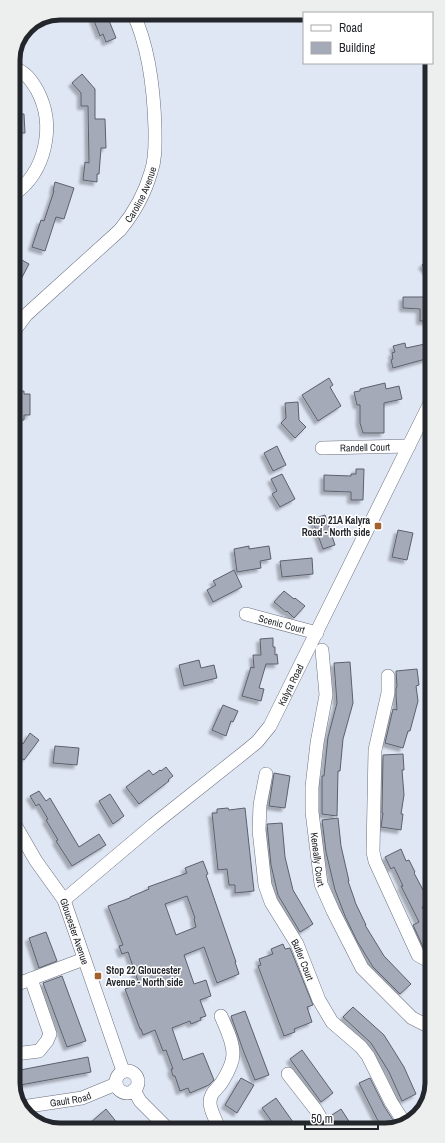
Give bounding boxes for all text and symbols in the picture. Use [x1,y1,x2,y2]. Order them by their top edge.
legend [303,12,433,64]
text: Road [339,20,363,36]
text: Building [339,40,376,56]
street label: Caroline Avenue [121,165,159,225]
street label: Randell Court [340,440,391,454]
place label: Stop 21A Kalyra Road - North side [302,514,370,539]
marker: Stop 21A Kalyra Road - North side [373,521,383,531]
street label: Scenic Court [257,611,307,636]
street label: Kalyra Road [275,662,306,708]
street label: Keneally Court [308,832,328,889]
street label: Gloucester Avenue [57,896,92,967]
street label: Butler Court [289,936,317,983]
place label: Stop 22 Gloucester Avenue - North side [106,964,184,989]
marker: Stop 22 Gloucester Avenue - North side [93,971,103,981]
street label: Gault Road [49,1089,93,1109]
scale bar [305,1105,378,1131]
text: 50 m [311,1111,333,1127]

